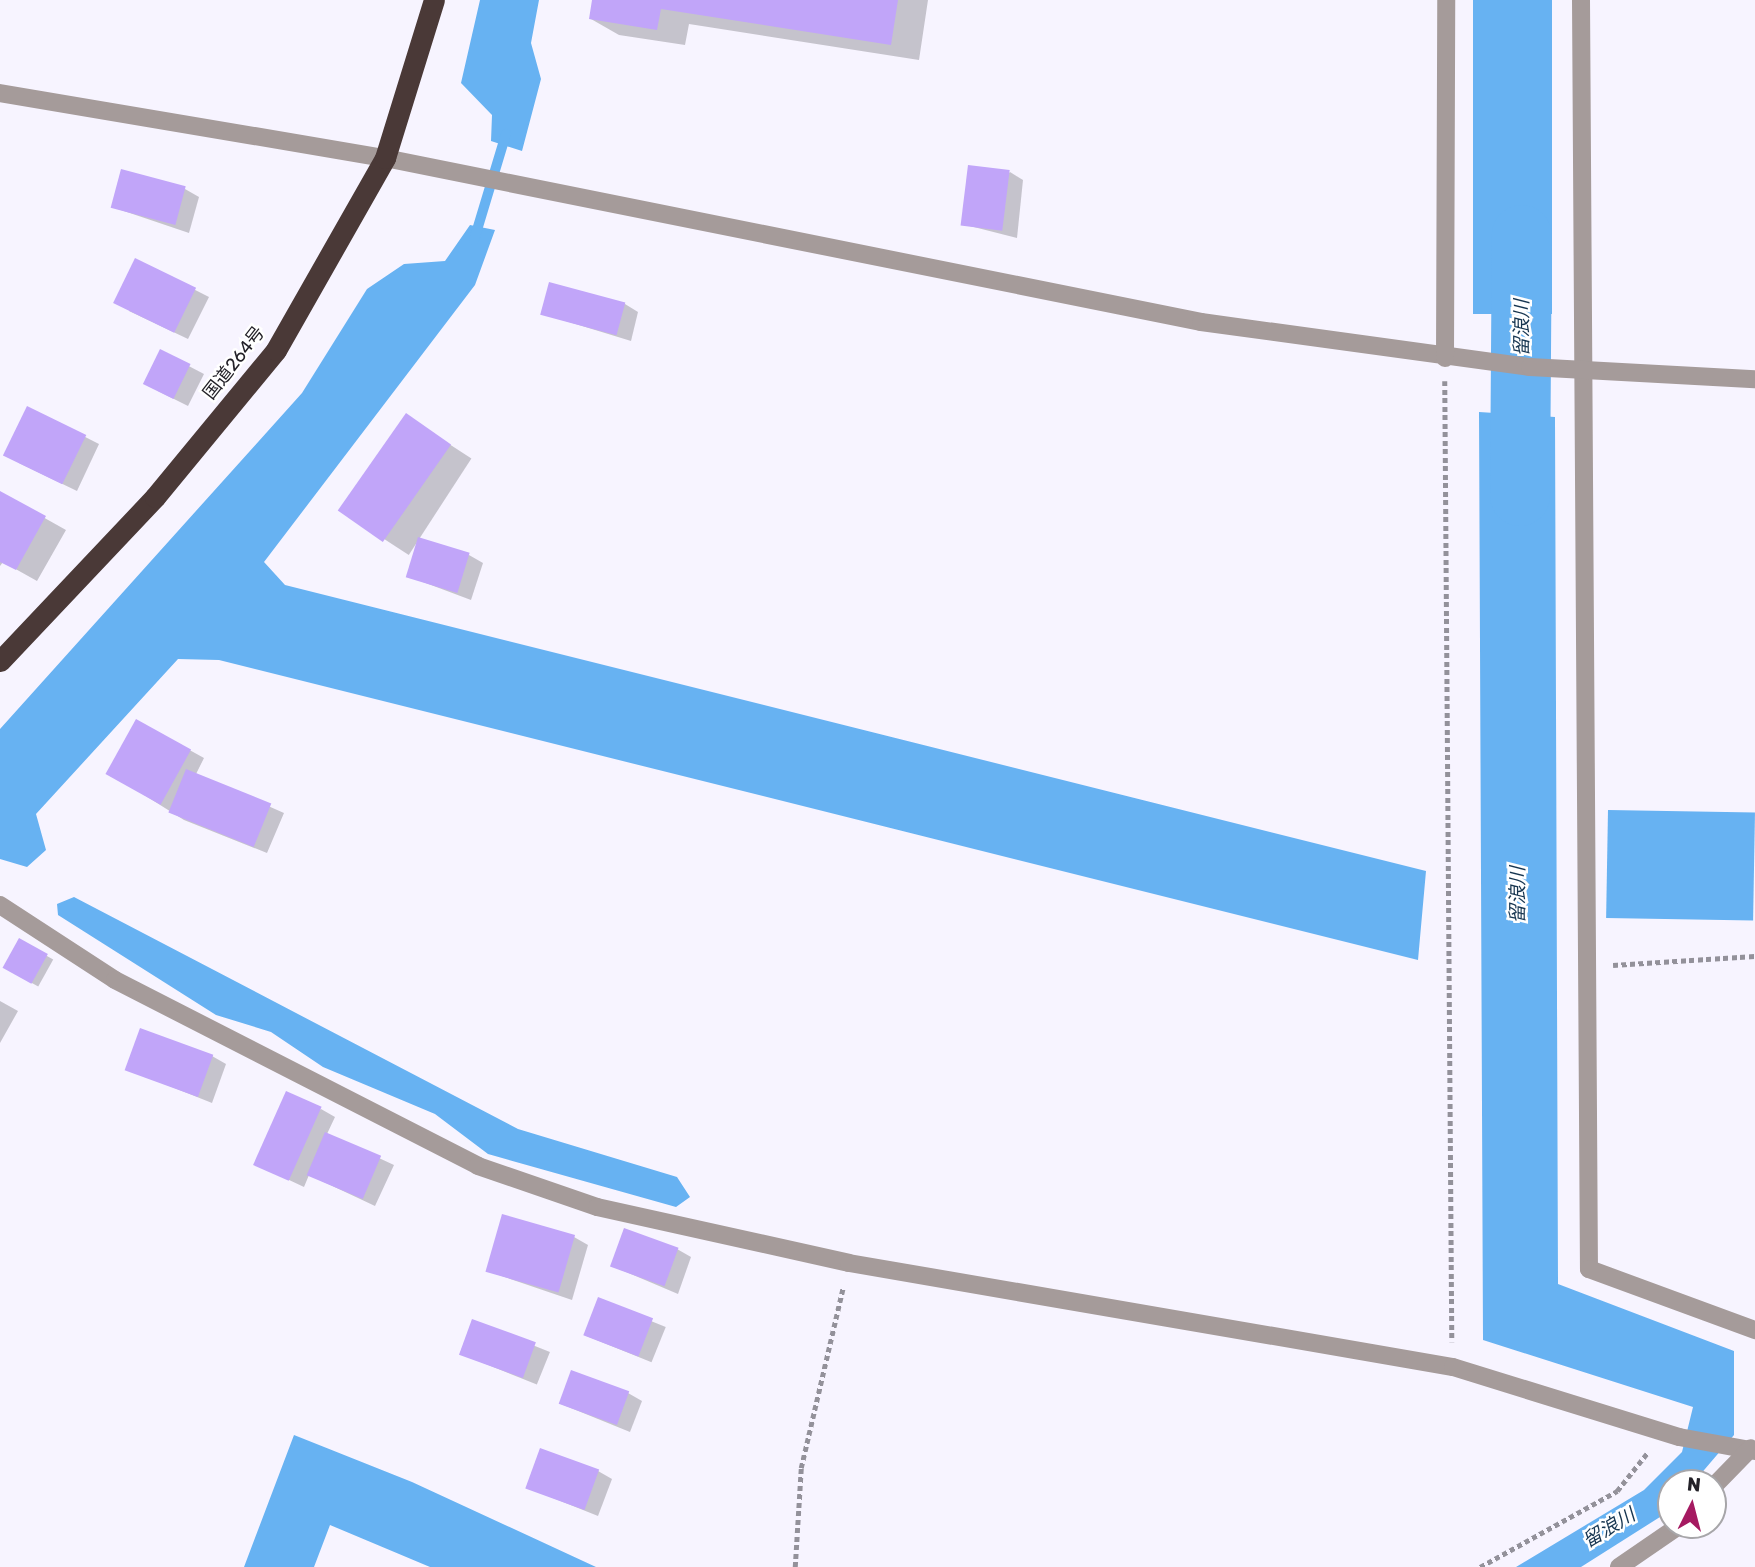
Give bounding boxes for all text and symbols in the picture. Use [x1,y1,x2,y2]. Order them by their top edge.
water label: 留浪川 [1511,300,1533,356]
street label: 国道264号 [199,322,269,404]
water label: 留浪川 [1507,867,1529,923]
north arrow [1657,1469,1727,1539]
text: N [1686,1472,1702,1497]
water label: 留浪川 [1579,1504,1639,1552]

